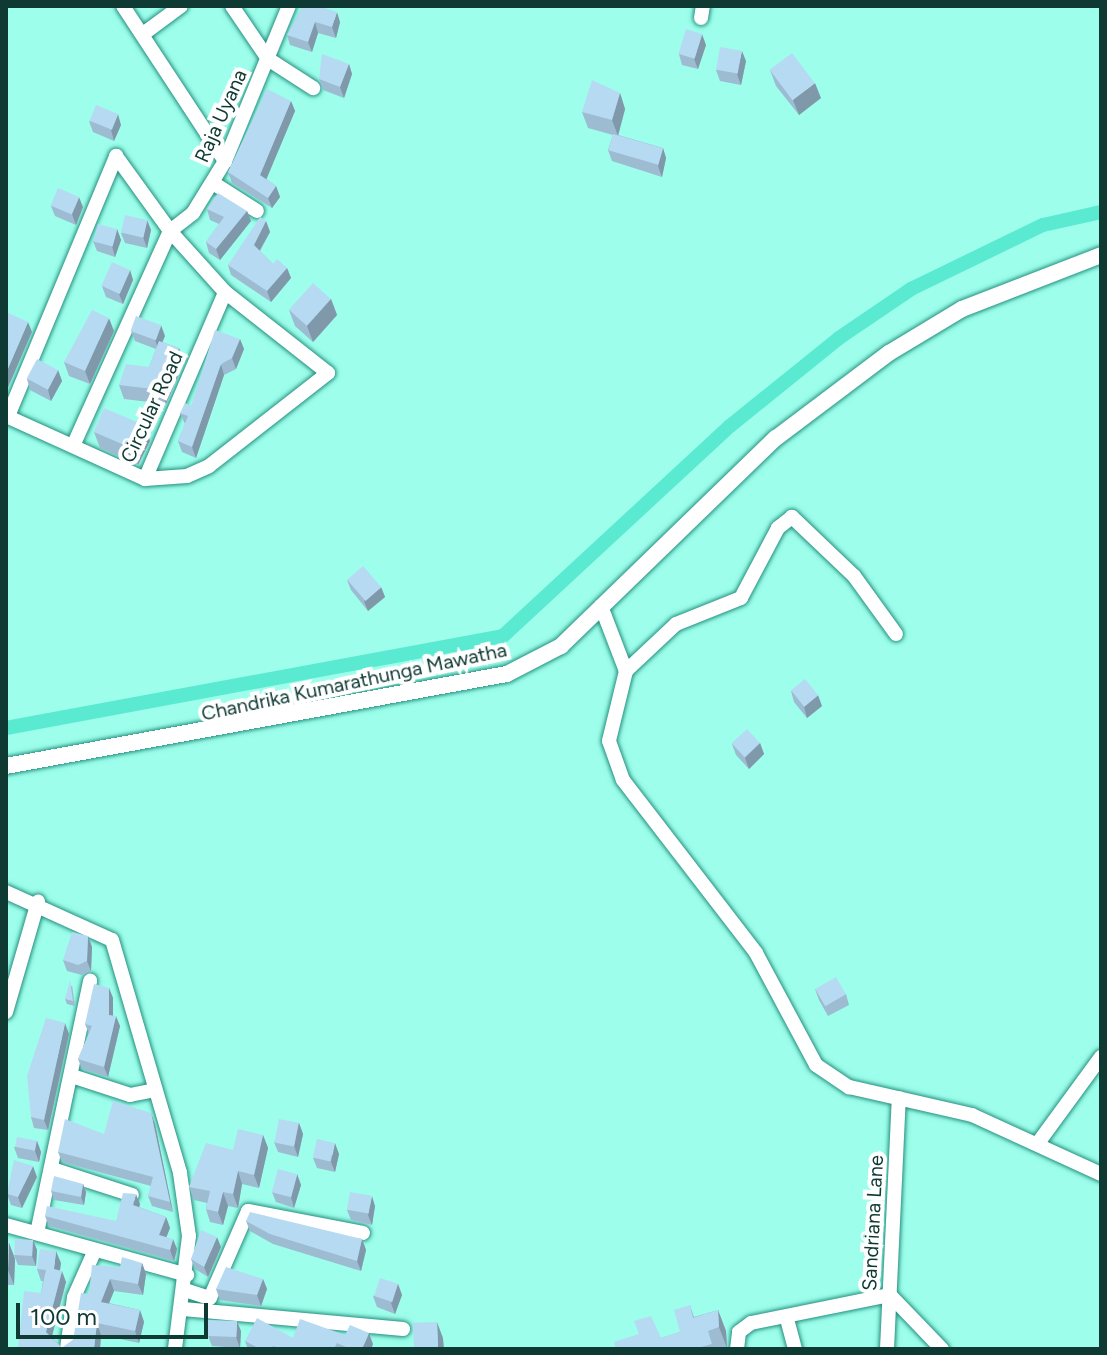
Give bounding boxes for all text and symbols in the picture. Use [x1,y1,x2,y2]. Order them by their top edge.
street label: Raja Uyana [190,66,252,166]
street label: Circular Road [116,347,188,467]
street label: Chandrika Kumarathunga Mawatha [199,638,509,726]
street label: Sandriana Lane [857,1154,889,1292]
scale bar [20,1287,212,1337]
text: 100 m [30,1302,97,1331]

